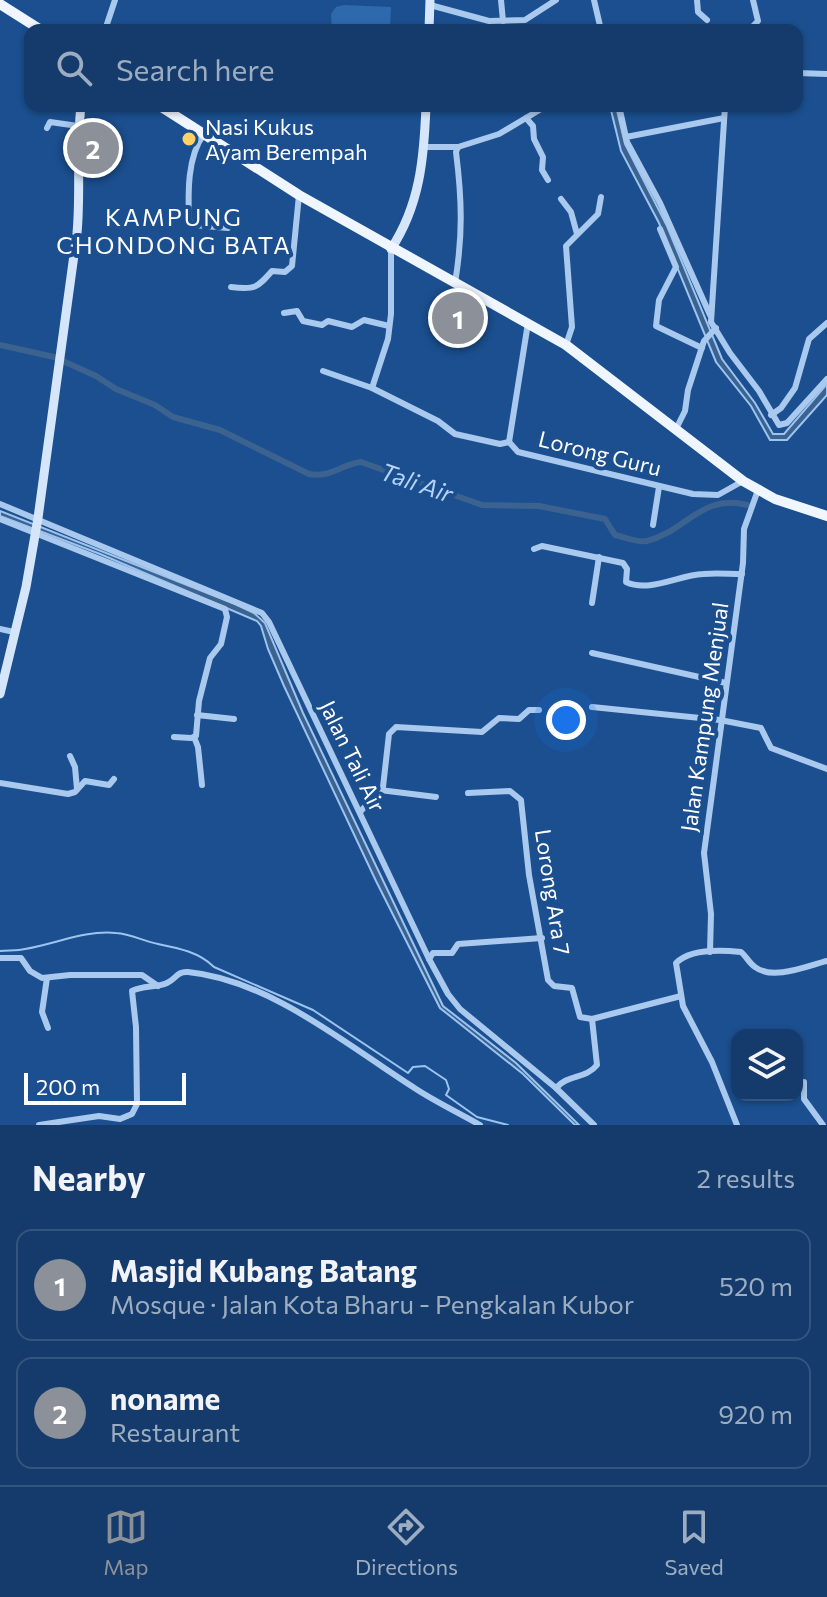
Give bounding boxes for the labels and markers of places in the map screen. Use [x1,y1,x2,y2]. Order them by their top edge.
place label: Nasi Kukus Ayam Berempah [205,113,368,165]
pin: 2 [67,118,119,178]
marker: Nasi Kukus Ayam Berempah [180,130,198,148]
pin: 1 [432,288,484,348]

